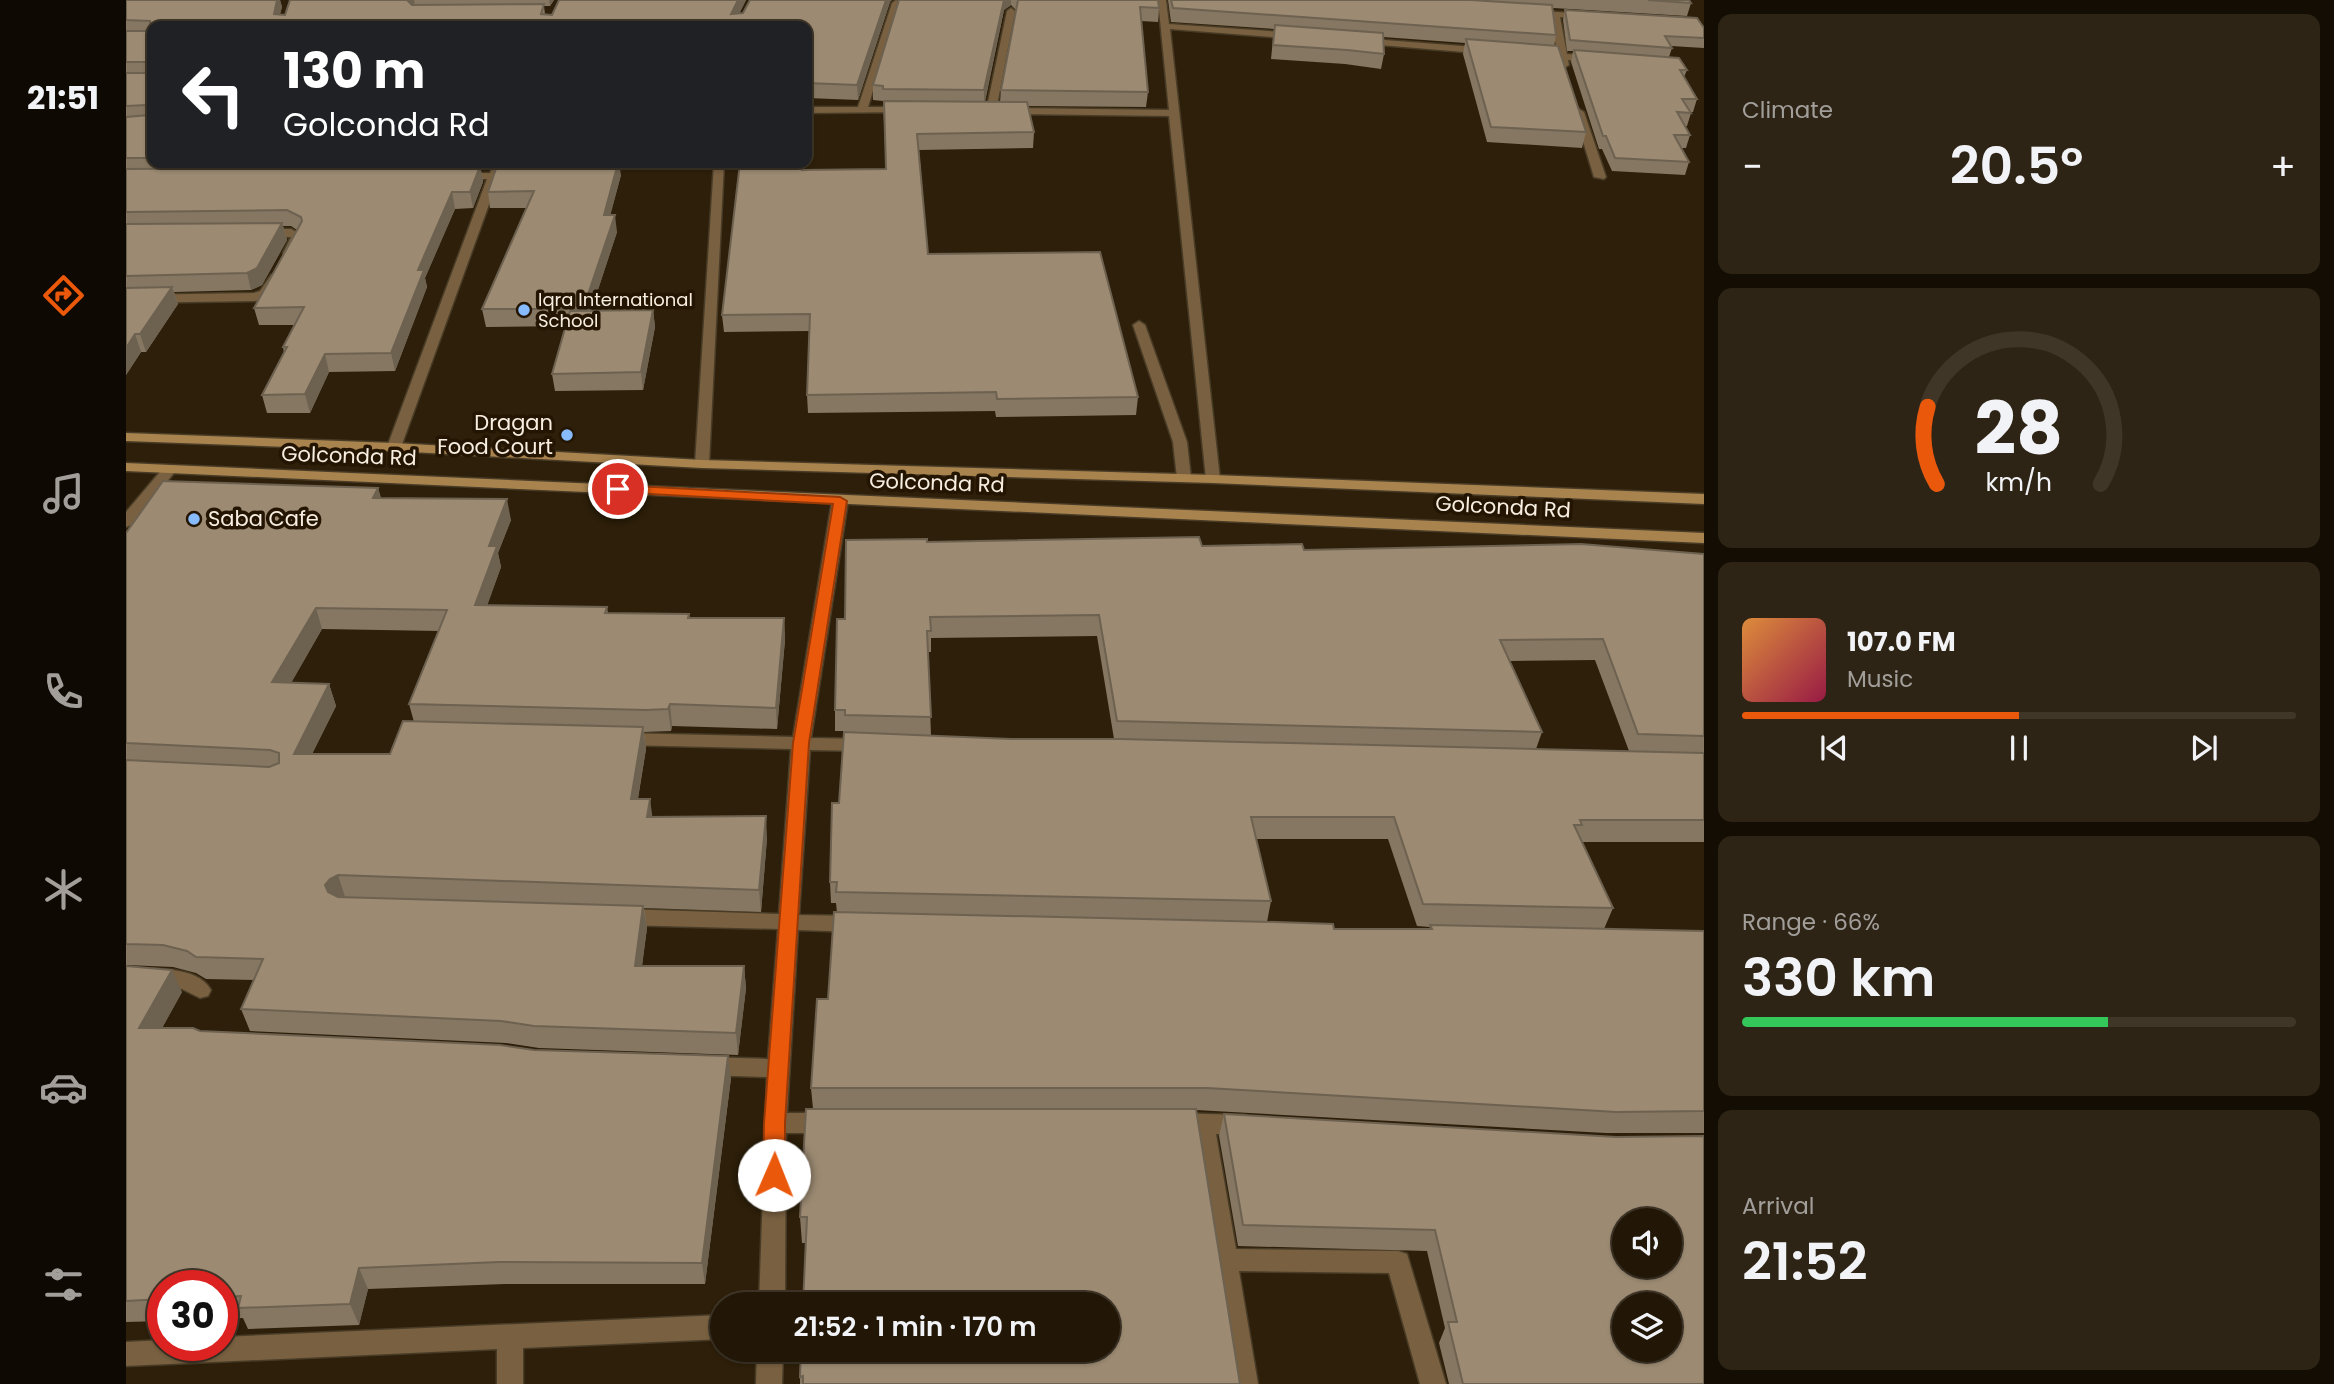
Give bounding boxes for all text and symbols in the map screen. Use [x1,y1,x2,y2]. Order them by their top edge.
text: 130 m [283,37,425,105]
icon: left [168,49,259,140]
text: 21:51 [27,75,99,120]
text: Climate [1742,94,1833,126]
text: Golconda Rd [283,102,490,147]
text: 20.5° [1950,129,2083,202]
text: − [1742,140,1763,193]
text: + [2270,140,2296,193]
icon: directions [39,271,88,320]
place label: Iqra International School [538,287,693,333]
marker: Iqra International School [516,302,532,318]
text: 28 [1975,378,2063,479]
place label: Dragan Food Court [437,408,553,461]
marker: Dragan Food Court [559,427,575,443]
street label: Golconda Rd [281,439,417,472]
pin [588,459,648,519]
text: km/h [1986,465,2052,500]
street label: Golconda Rd [869,466,1005,499]
icon: music [39,469,88,518]
icon: arrive [599,470,637,508]
street label: Golconda Rd [1435,488,1571,525]
place label: Saba Cafe [208,504,319,533]
marker: Saba Cafe [186,511,202,527]
text: 107.0 FM [1847,624,1956,660]
text: Music [1847,663,1913,695]
icon: phone [39,667,88,716]
icon: previous [1815,729,1853,767]
icon: pause [2000,729,2038,767]
icon: next [2185,729,2223,767]
icon: climate [39,865,88,914]
text: Range · 66% [1742,906,1880,938]
text: 330 km [1742,941,1935,1014]
icon: car [39,1063,88,1112]
position arrow [737,1138,811,1212]
text: Arrival [1742,1190,1814,1222]
map controls [1612,1208,1682,1362]
button: sound [1612,1208,1682,1278]
text: 21:52 [1742,1225,1868,1298]
icon: filters [39,1260,88,1309]
speed limit sign: 30 [147,1270,238,1361]
button: layers [1612,1292,1682,1362]
text: 21:52 · 1 min · 170 m [794,1309,1036,1345]

